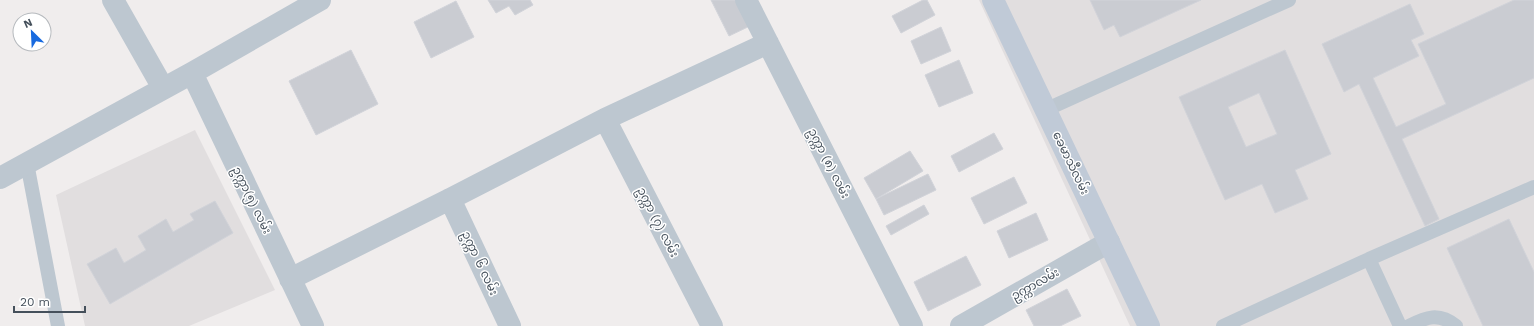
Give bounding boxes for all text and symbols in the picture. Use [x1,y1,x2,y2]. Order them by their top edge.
north arrow [12,12,52,52]
text: N [22,16,35,31]
street label: ဥက္ကာ (၈) လမ်း [803,125,855,202]
street label: ခေမာသီလမ်း [1050,128,1094,197]
street label: ဥက္ကာ(၅) လမ်း [227,163,276,237]
street label: ဥက္ကာ (၇) လမ်း [632,184,683,261]
street label: ဥက္ကာ ၆ လမ်း [456,228,503,299]
street label: ဥက္ကာလမ်း [1008,263,1063,306]
scale bar [14,288,85,314]
text: 20 m [20,295,50,309]

